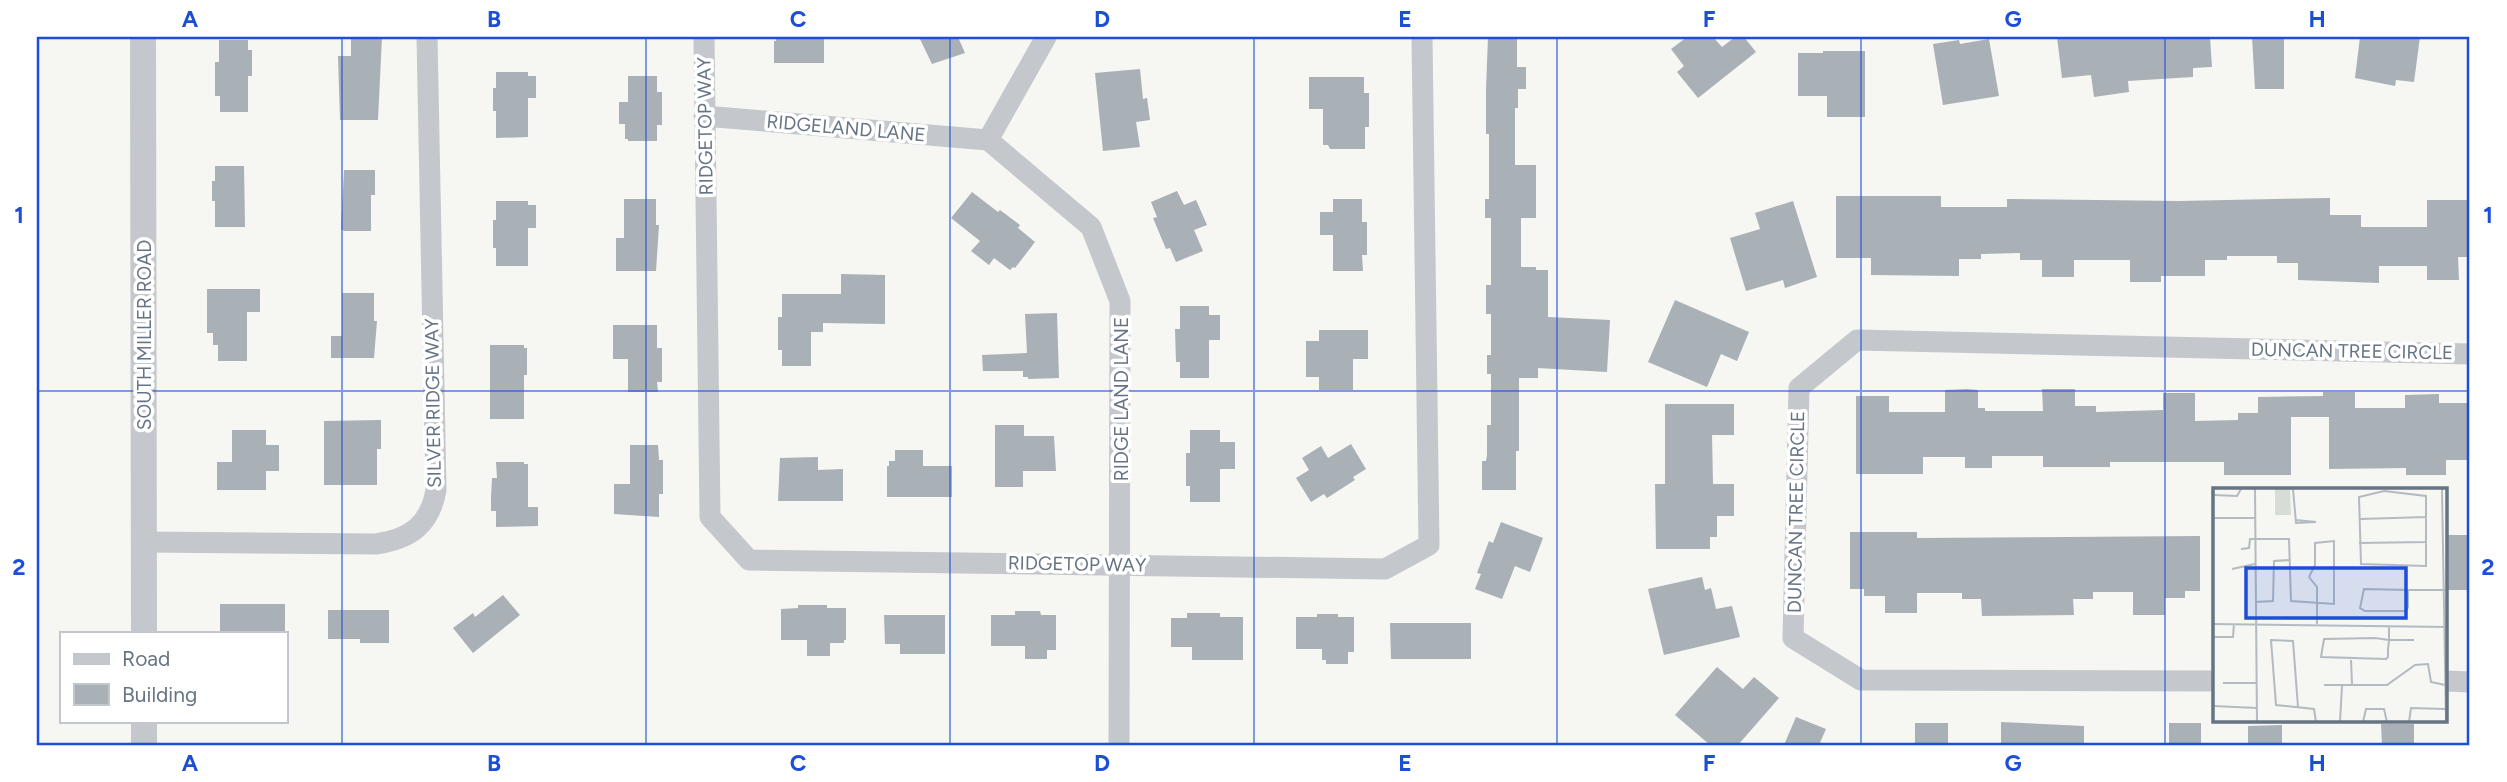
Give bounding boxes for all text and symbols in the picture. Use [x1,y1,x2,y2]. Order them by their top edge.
text: A [182,5,199,33]
text: B [487,5,501,33]
text: C [790,5,807,33]
text: D [1094,5,1110,33]
text: E [1398,5,1412,33]
text: F [1703,5,1716,33]
text: G [2004,5,2022,33]
text: H [2308,5,2326,33]
street label: RIDGETOP WAY [692,56,718,195]
street label: RIDGELAND LANE [765,110,927,146]
text: 1 [14,201,24,229]
text: 1 [2483,201,2493,229]
street label: SOUTH MILLER ROAD [133,240,156,430]
street label: SILVER RIDGE WAY [420,317,446,488]
street label: RIDGE LAND LANE [1110,317,1133,481]
street label: DUNCAN TREE CIRCLE [2251,338,2453,364]
street label: DUNCAN TREE CIRCLE [1783,411,1809,613]
inset map [2213,488,2448,722]
street label: RIDGETOP WAY [1008,551,1147,577]
text: 2 [12,553,26,581]
text: 2 [2481,553,2495,581]
legend [60,632,287,722]
text: Road [122,646,170,671]
text: Building [122,682,197,707]
text: A [182,749,199,777]
text: B [487,749,501,777]
text: C [790,749,807,777]
text: D [1094,749,1110,777]
text: E [1398,749,1412,777]
text: F [1703,749,1716,777]
text: G [2004,749,2022,777]
text: H [2308,749,2326,777]

